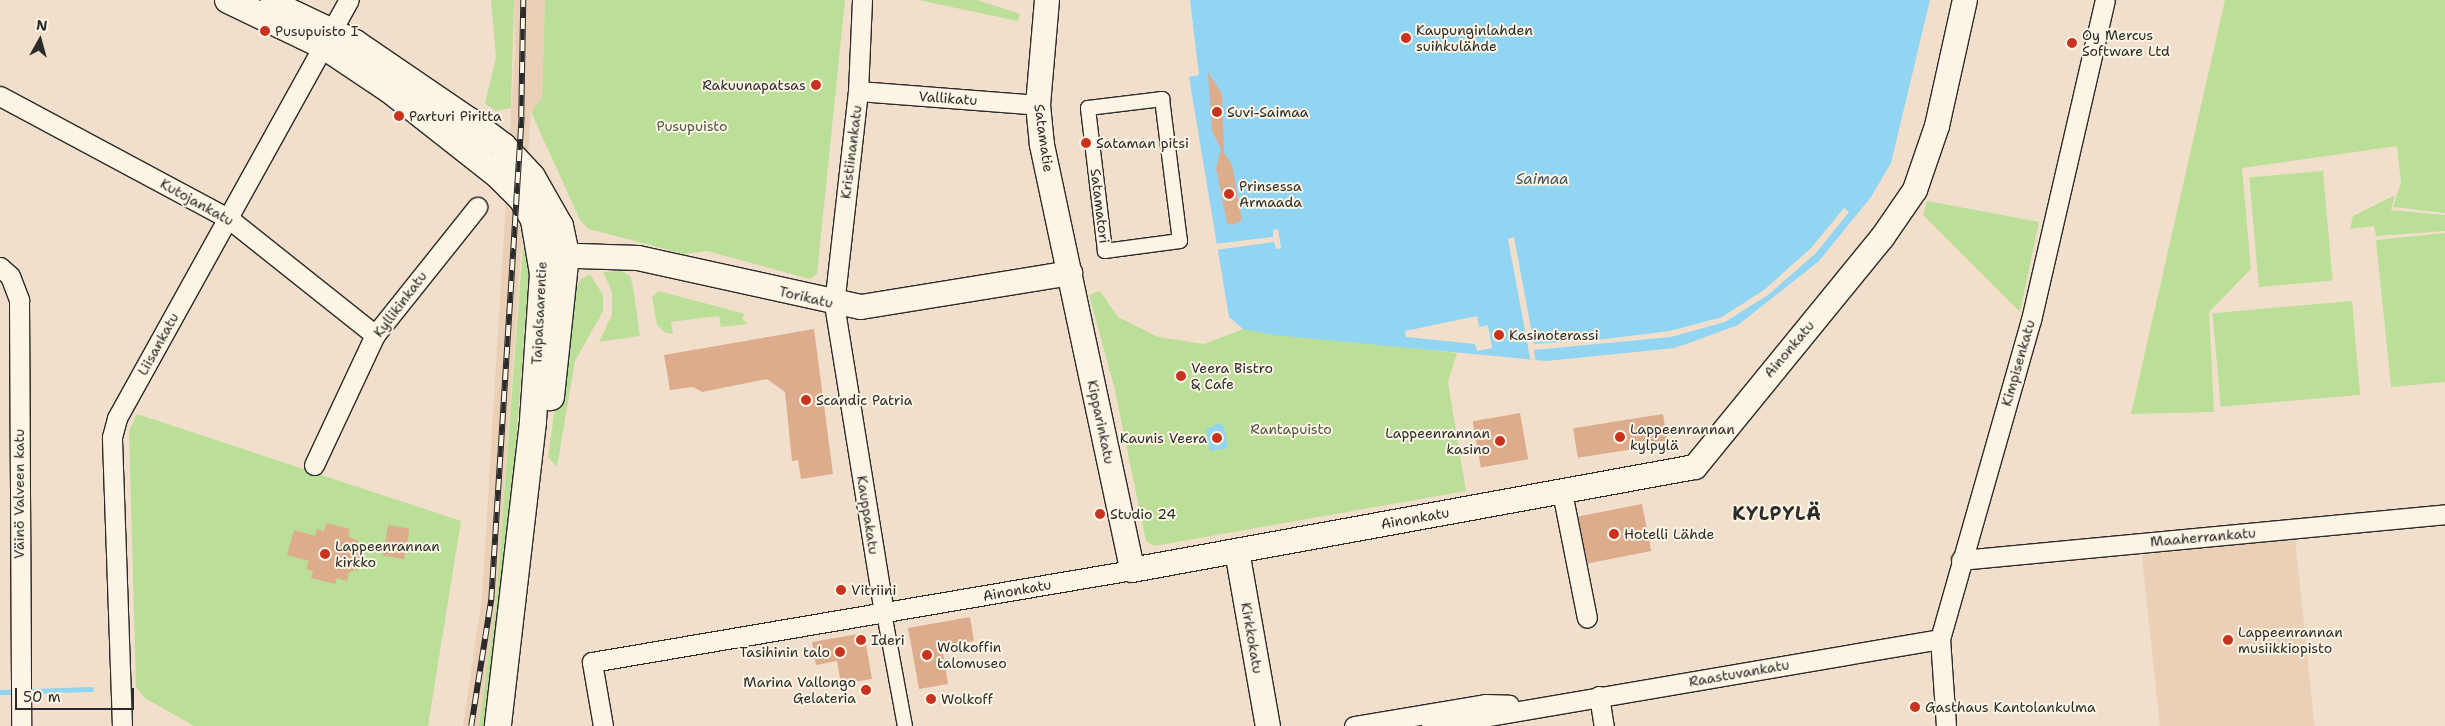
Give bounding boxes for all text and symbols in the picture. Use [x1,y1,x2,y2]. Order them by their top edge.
north arrow [15,15,65,65]
text: N [35,16,48,35]
place label: Kaupunginlahden suihkulähde [1416,22,1533,54]
place label: Pusupuisto I [275,23,358,39]
marker: Pusupuisto I [259,25,271,37]
place label: Oy Mercus Software Ltd [2082,27,2170,59]
marker: Kaupunginlahden suihkulähde [1400,32,1412,44]
marker: Oy Mercus Software Ltd [2066,37,2078,49]
place label: Rakuunapatsas [702,77,806,93]
marker: Rakuunapatsas [810,79,822,91]
street label: Vallikatu [918,88,978,108]
street label: Satamatie [1031,103,1057,173]
street label: Kristiinankatu [837,104,865,200]
place label: Suvi-Saimaa [1227,104,1309,120]
marker: Suvi-Saimaa [1211,106,1223,118]
place label: Parturi Piritta [409,108,502,124]
marker: Parturi Piritta [393,110,405,122]
park label: Pusupuisto [657,118,727,134]
place label: Sataman pitsi [1096,135,1189,151]
marker: Sataman pitsi [1080,137,1092,149]
street label: Satamatori [1087,168,1113,244]
water label: Saimaa [1515,171,1569,189]
street label: Kutojankatu [157,175,237,229]
place label: Prinsessa Armaada [1239,178,1302,210]
marker: Prinsessa Armaada [1223,188,1235,200]
street label: Taipalsaarentie [528,261,550,365]
street label: Kyllikinkatu [370,268,430,340]
street label: Torikatu [777,283,835,311]
street label: Liisankatu [134,310,182,378]
street label: Ainonkatu [1760,317,1818,381]
street label: Kimpisenkatu [1998,318,2038,408]
place label: Kasinoterassi [1509,327,1599,343]
marker: Kasinoterassi [1493,329,1505,341]
place label: Veera Bistro & Cafe [1191,360,1273,392]
marker: Veera Bistro & Cafe [1175,370,1187,382]
street label: Kipparinkatu [1084,378,1118,466]
place label: Scandic Patria [816,392,912,408]
marker: Scandic Patria [800,394,812,406]
park label: Rantapuisto [1250,421,1332,437]
place label: Lappeenrannan kylpylä [1630,421,1735,454]
place label: Lappeenrannan kasino [1385,425,1490,458]
street label: Väinö Valveen katu [11,429,27,559]
place label: Kaunis Veera [1120,430,1207,446]
marker: Lappeenrannan kylpylä [1614,431,1626,443]
marker: Kaunis Veera [1211,432,1223,444]
marker: Lappeenrannan kasino [1494,435,1506,447]
street label: Kauppakatu [853,474,883,556]
district label: KYLPYLÄ [1731,503,1823,525]
street label: Ainonkatu [1379,504,1451,532]
place label: Studio 24 [1110,506,1176,522]
marker: Studio 24 [1094,508,1106,520]
street label: Maaherrankatu [2149,524,2257,550]
place label: Hotelli Lähde [1624,526,1714,542]
marker: Hotelli Lähde [1608,528,1620,540]
place label: Lappeenrannan kirkko [335,538,440,570]
marker: Lappeenrannan kirkko [319,548,331,560]
street label: Ainonkatu [981,576,1053,604]
place label: Vitriini [851,582,897,598]
marker: Vitriini [835,584,847,596]
street label: Kirkkokatu [1237,601,1267,675]
place label: Lappeenrannan musiikkiopisto [2238,624,2343,656]
place label: Ideri [871,632,905,648]
marker: Ideri [855,634,867,646]
marker: Lappeenrannan musiikkiopisto [2222,634,2234,646]
place label: Wolkoffin talomuseo [937,639,1007,672]
place label: Tasihinin talo [739,644,830,660]
marker: Tasihinin talo [834,646,846,658]
marker: Wolkoffin talomuseo [921,649,933,661]
street label: Raastuvankatu [1687,656,1791,690]
place label: Marina Vallongo Gelateria [743,674,856,706]
scale bar [18,678,136,710]
marker: Marina Vallongo Gelateria [860,684,872,696]
text: 50 m [23,687,61,707]
place label: Wolkoff [941,691,993,707]
marker: Wolkoff [925,693,937,705]
place label: Gasthaus Kantolankulma [1925,699,2096,715]
marker: Gasthaus Kantolankulma [1909,701,1921,713]

